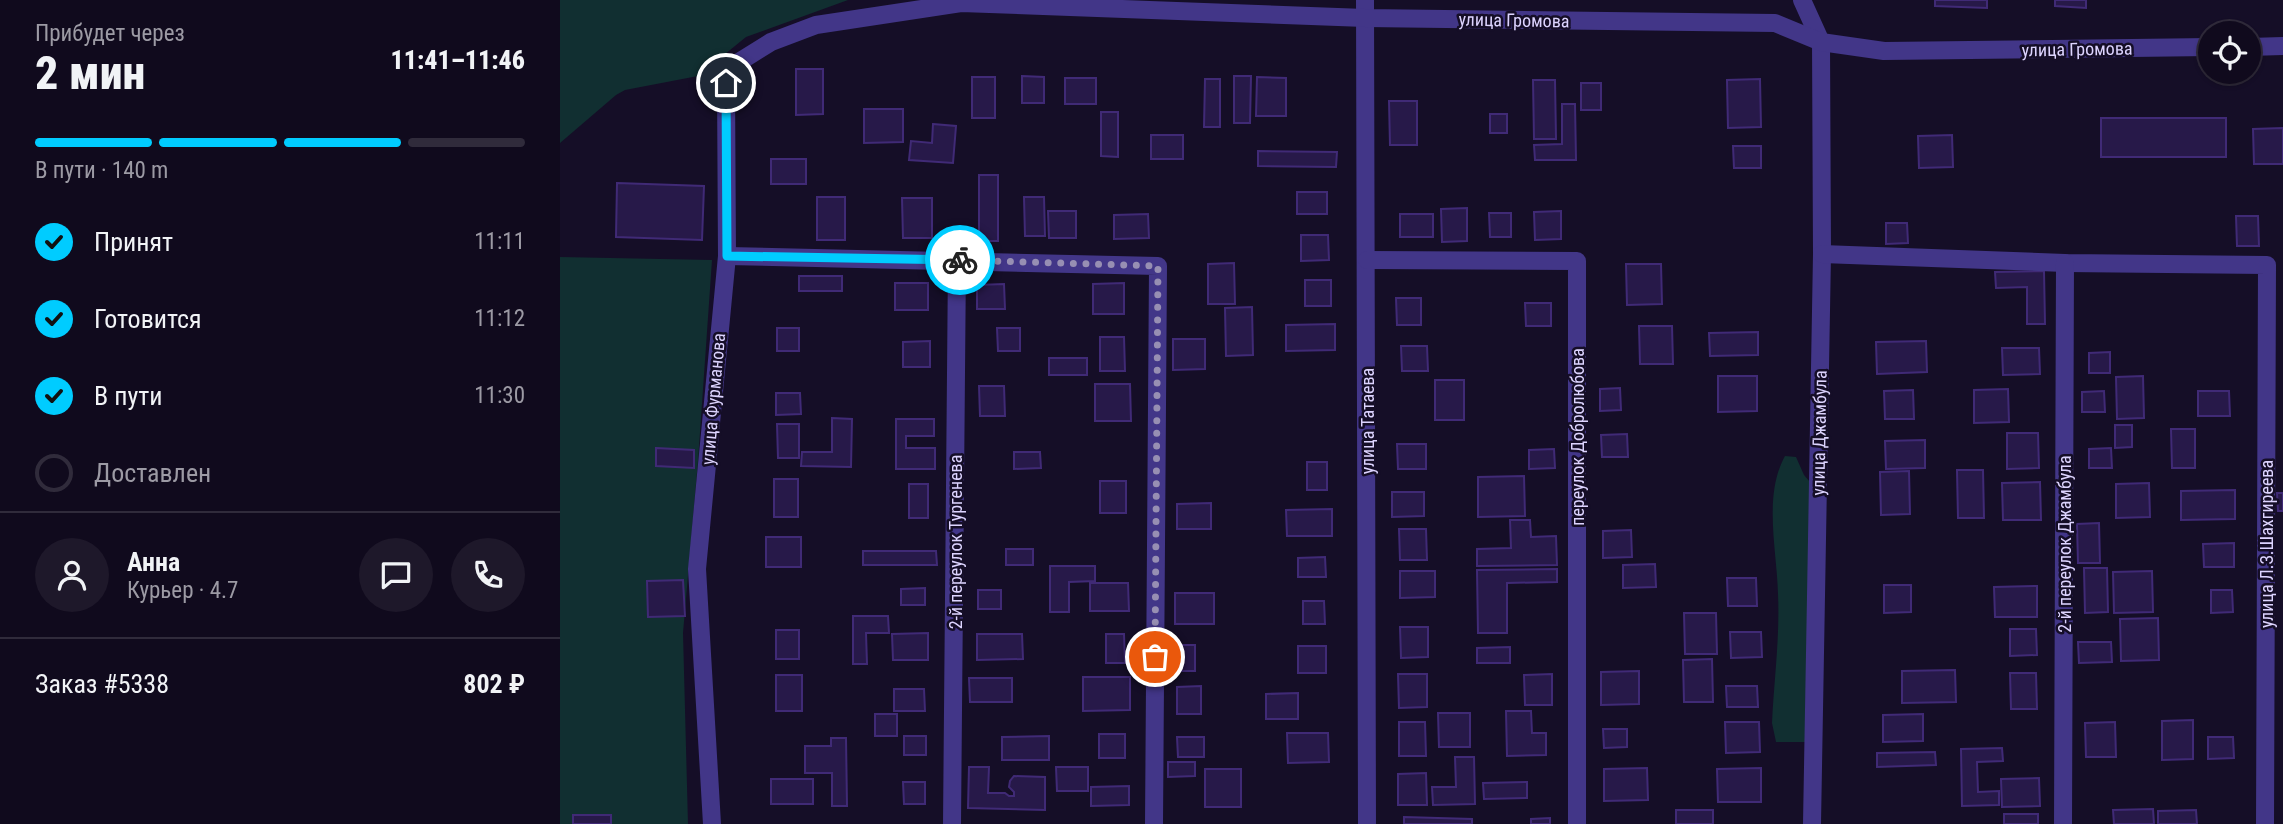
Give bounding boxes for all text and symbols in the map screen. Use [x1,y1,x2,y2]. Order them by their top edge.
street label: улица Громова [1458,9,1570,31]
text: Прибудет через [35,20,185,47]
map controls [2198,21,2261,84]
button: locate [2198,21,2261,84]
street label: улица Громова [2021,38,2133,60]
text: 11:41–11:46 [391,45,525,75]
text: 2 мин [35,46,145,100]
pin [696,53,756,113]
icon: home [707,64,745,102]
text: В пути · 140 m [35,157,168,184]
icon: check [35,223,73,261]
courier [925,225,995,295]
text: Принят [94,227,173,257]
text: 11:11 [474,228,525,255]
icon: bike [941,241,979,279]
icon: check [35,300,73,338]
text: Готовится [94,304,202,334]
text: 11:12 [474,305,525,332]
street label: улица Фурманова [697,332,729,466]
street label: переулок Добролюбова [1567,348,1588,526]
street label: улица Татаева [1357,368,1378,474]
street label: улица Джамбула [1807,370,1831,496]
icon: check [35,377,73,415]
text: В пути [94,381,163,411]
text: 11:30 [474,382,525,409]
street label: 2-й переулок Тургенева [945,455,966,629]
street label: 2-й переулок Джамбула [2054,455,2075,633]
text: Доставлен [94,458,211,488]
street label: улица Л.З.Шахгиреева [2256,460,2277,628]
button: person [35,538,109,612]
button: chat [359,538,433,612]
button: phone [451,538,525,612]
text: Анна [127,547,180,577]
text: Курьер · 4.7 [127,577,238,604]
pin [1125,627,1185,687]
icon: bag [1136,638,1174,676]
text: Заказ #5338 [35,669,169,699]
text: 802 ₽ [463,669,525,699]

